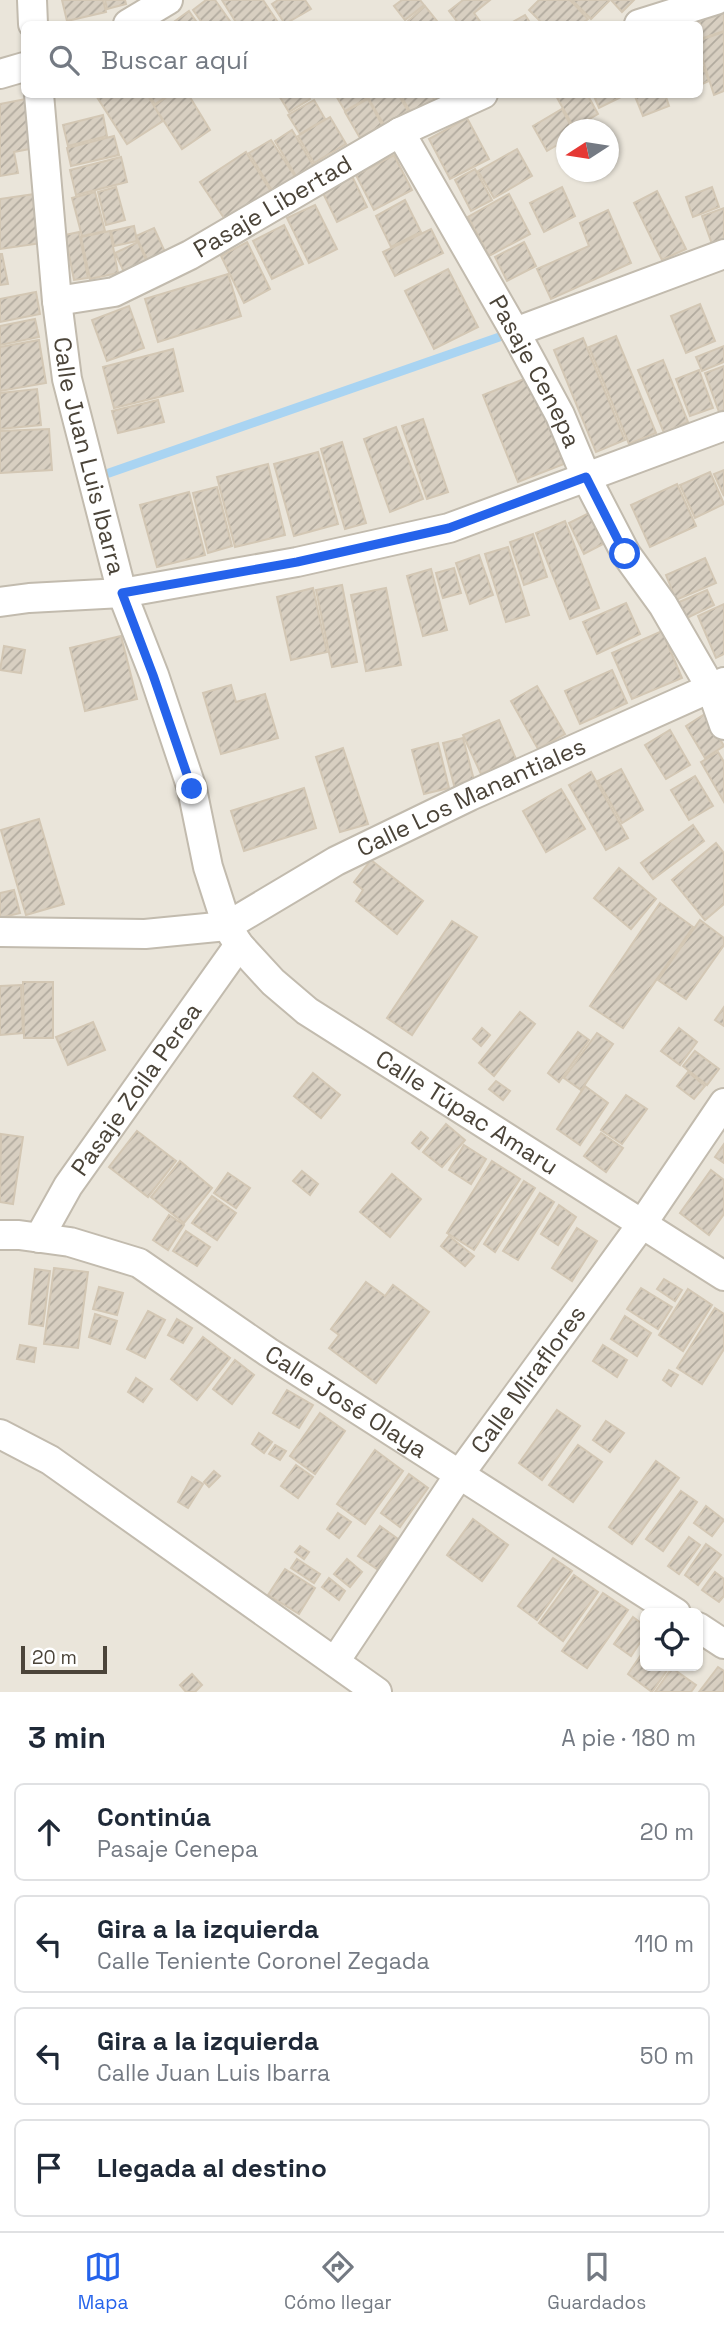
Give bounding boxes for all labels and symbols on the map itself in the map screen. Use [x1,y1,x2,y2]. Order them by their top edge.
north arrow [556,119,619,182]
street label: Pasaje Libertad [188,148,357,265]
street label: Pasaje Cenepa [482,289,588,452]
street label: Calle Juan Luis Ibarra [47,335,133,578]
route start [609,538,640,569]
street label: Calle Los Manantiales [352,730,590,864]
route end [176,773,207,804]
street label: Pasaje Zoila Perea [64,996,208,1182]
street label: Calle Túpac Amaru [370,1043,564,1182]
street label: Calle Miraflores [464,1299,592,1460]
street label: Calle José Olaya [259,1338,434,1465]
scale bar [21,1643,107,1675]

